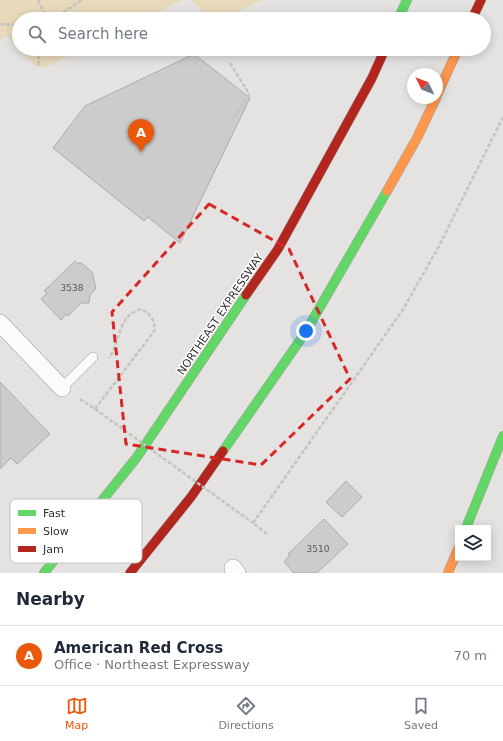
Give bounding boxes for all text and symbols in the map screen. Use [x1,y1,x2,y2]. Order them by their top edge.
search box [12,12,491,56]
icon: search [26,23,48,45]
text: Search here [58,25,148,43]
north arrow [407,68,443,104]
pin: A [128,119,154,152]
street label: NORTHEAST EXPRESSWAY [175,251,266,378]
house number: 3538 [61,283,84,293]
your location [296,321,316,341]
legend [10,499,142,563]
text: Fast [43,507,66,520]
text: Slow [43,525,69,538]
map controls [455,525,491,561]
button: layers [455,525,491,561]
text: Jam [42,543,64,556]
house number: 3510 [307,544,330,554]
text: Nearby [16,589,85,609]
text: American Red Cross [54,639,223,657]
text: A [24,648,34,663]
text: 70 m [454,648,487,663]
text: Office · Northeast Expressway [54,657,250,672]
tab: Map [65,695,88,732]
tab: Directions [218,695,274,732]
tab: Saved [404,695,438,732]

